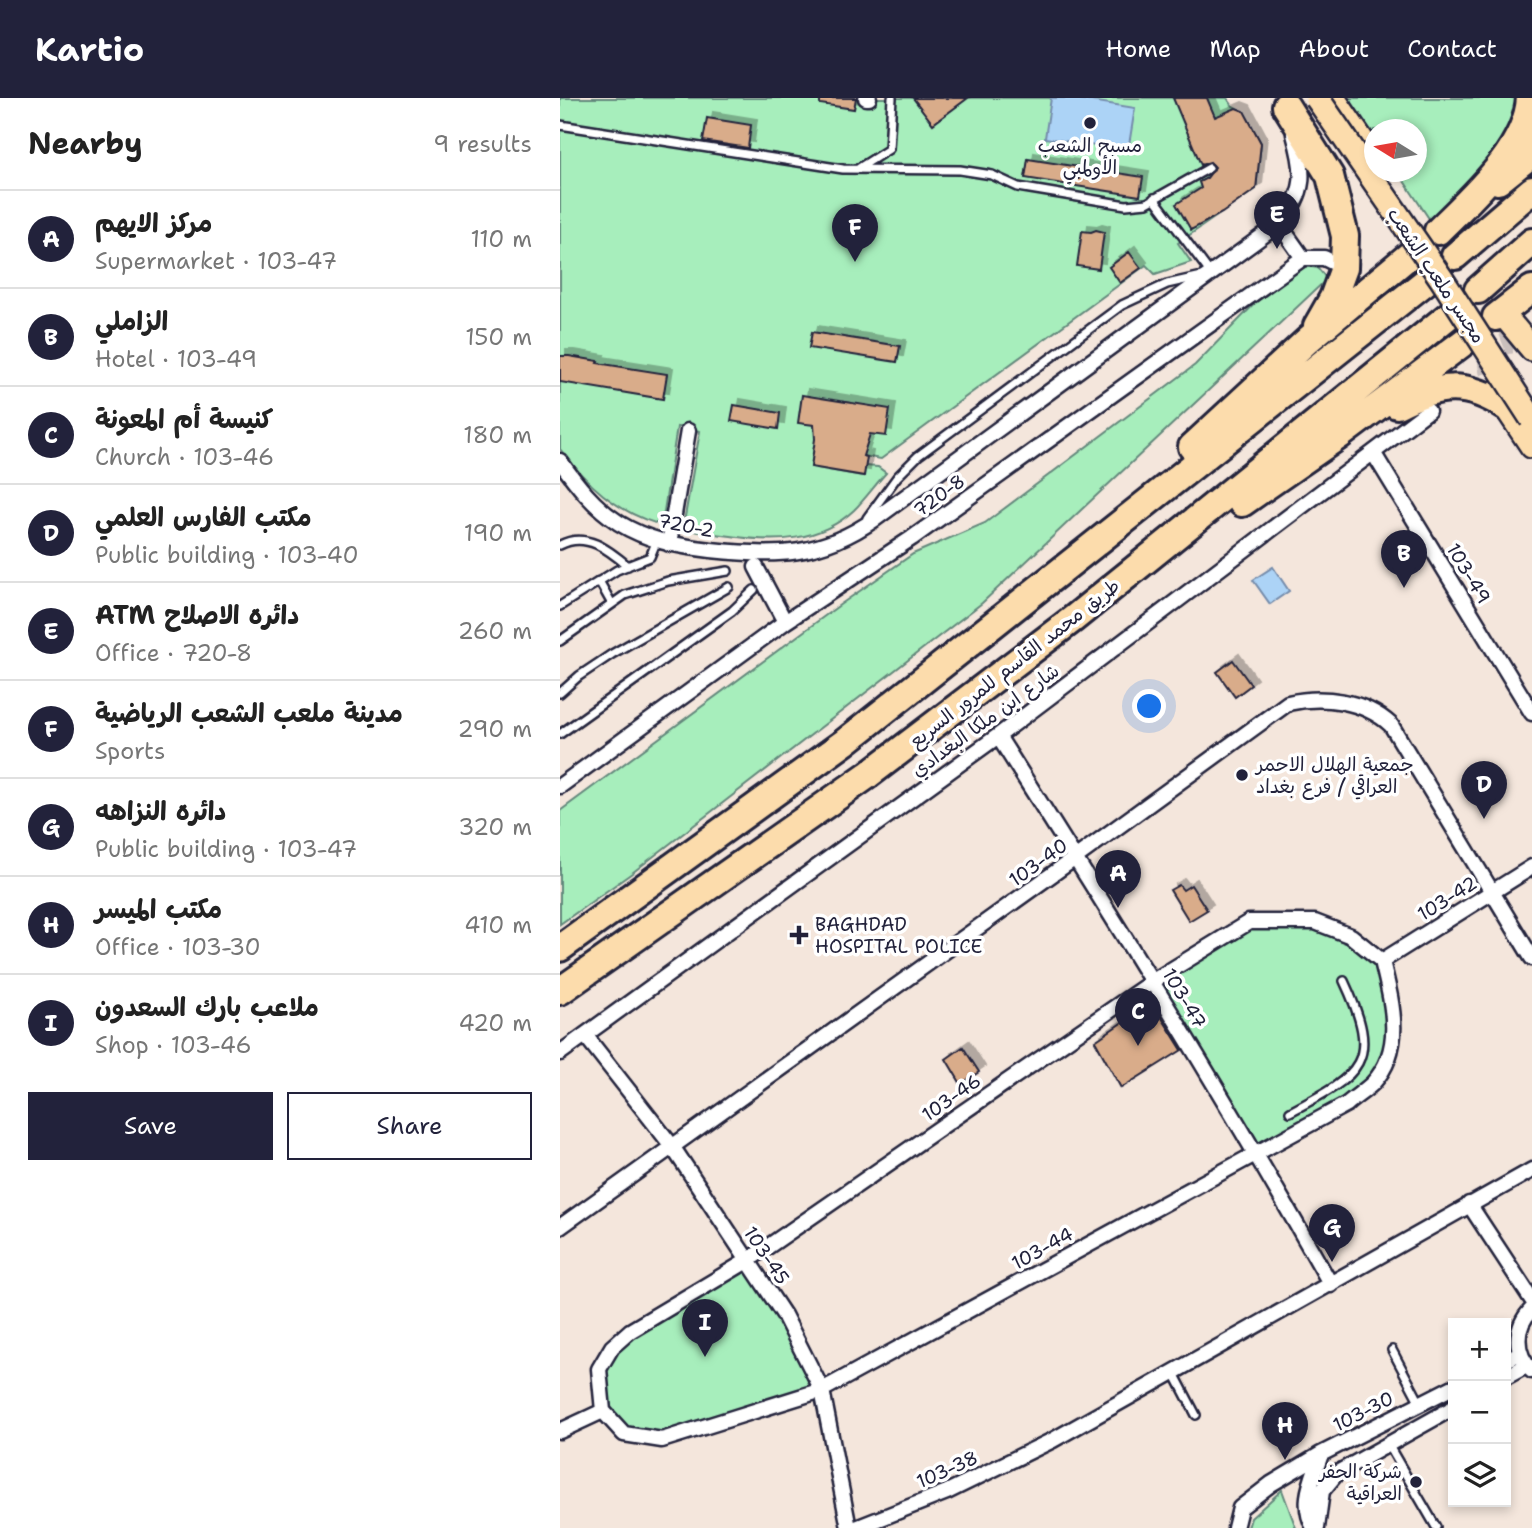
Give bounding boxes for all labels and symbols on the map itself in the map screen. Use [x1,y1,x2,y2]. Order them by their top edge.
marker: مسبح الشعب الأولمبي [1082,115,1098,131]
north arrow [1364,119,1427,182]
place label: مسبح الشعب الأولمبي [1038,133,1142,184]
pin: E [1254,191,1300,249]
street label: مجسر ملعب الشعب [1382,203,1491,348]
pin: F [832,204,878,262]
street label: 720-8 [908,468,970,523]
street label: 720-2 [656,508,716,543]
pin: B [1381,530,1427,588]
street label: 103-49 [1441,538,1496,608]
street label: طريق محمد القاسم للمرور السريع [904,573,1126,755]
street label: شارع ابن ملكا البغدادي [906,658,1065,784]
your location [1132,689,1166,723]
place label: جمعية الهلال الاحمر العراقي / فرع بغداد [1254,752,1414,800]
pin: D [1461,761,1507,819]
marker: جمعية الهلال الاحمر العراقي / فرع بغداد [1234,767,1250,783]
street label: 103-40 [1004,833,1073,892]
pin: A [1095,850,1141,908]
street label: 103-42 [1413,870,1482,926]
place label: BAGHDAD HOSPITAL POLICE [815,912,983,959]
marker: BAGHDAD HOSPITAL POLICE [789,925,809,945]
street label: 103-47 [1157,964,1212,1033]
pin: C [1115,988,1161,1046]
street label: 103-46 [917,1068,986,1127]
pin: G [1309,1204,1355,1262]
street label: 103-45 [738,1221,795,1289]
street label: 103-44 [1007,1221,1077,1276]
pin: I [682,1299,728,1357]
street label: 103-30 [1329,1386,1398,1437]
pin: H [1262,1402,1308,1460]
street label: 103-38 [912,1445,982,1494]
place label: شركة الحفر العراقية [1317,1459,1402,1506]
marker: شركة الحفر العراقية [1408,1474,1424,1490]

